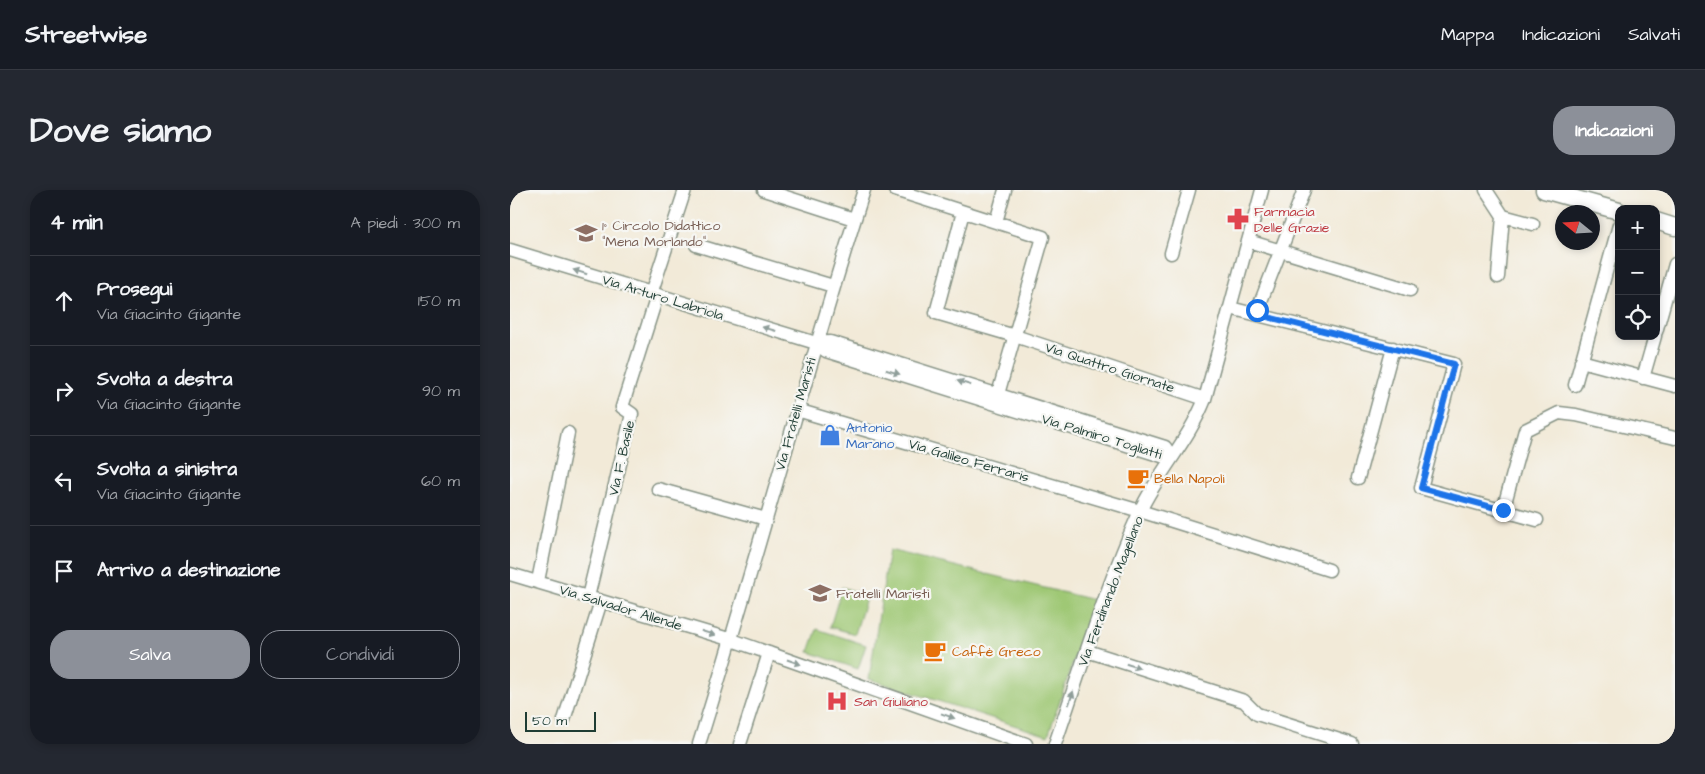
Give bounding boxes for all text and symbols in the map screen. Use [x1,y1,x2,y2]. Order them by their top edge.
text: Streetwise [25,18,147,52]
text: Mappa [1441,22,1494,47]
text: Indicazioni [1522,22,1600,47]
text: Salvati [1628,22,1680,47]
text: Dove siamo [30,106,211,155]
button: Indicazioni [1553,106,1675,155]
place label: Farmacia Delle Grazie [1254,202,1330,238]
north arrow [1555,205,1600,250]
map controls [1615,205,1660,340]
button: + [1615,205,1660,250]
pharmacy icon: Farmacia Delle Grazie [1225,206,1251,232]
text: 4 min [50,208,103,237]
text: A piedi · 300 m [350,212,460,234]
place label: 1° Circolo Didattico "Mena Morlando" [602,216,720,252]
school or university icon: 1° Circolo Didattico "Mena Morlando" [573,220,599,246]
button: − [1615,250,1660,295]
one-way arrow [572,268,587,275]
street label: Via Arturo Labriola [600,270,726,326]
text: Prosegui [97,276,172,303]
icon: ahead [50,287,78,315]
text: 150 m [418,290,460,312]
button: locate [1615,295,1660,340]
route start [1246,299,1269,322]
text: Via Giacinto Gigante [97,303,241,325]
one-way arrow [761,324,776,332]
street label: Via Quattro Giornate [1042,338,1177,398]
street label: Via Fratelli Maristi [770,355,822,473]
text: Svolta a destra [97,366,232,393]
one-way arrow [886,368,901,376]
icon: right [50,377,78,405]
one-way arrow [956,379,971,386]
text: 90 m [422,380,460,402]
text: Via Giacinto Gigante [97,393,241,415]
street label: Via Palmiro Togliatti [1039,409,1164,465]
street label: Via F. Basile [604,418,640,498]
place label: Antonio Marano [846,418,895,454]
shop icon: Antonio Marano [817,422,843,448]
street label: Via Galileo Ferraris [906,434,1031,488]
text: Svolta a sinistra [97,456,237,483]
cafe icon: Bella Napoli [1125,465,1151,491]
icon: left [50,467,78,495]
place label: Bella Napoli [1154,469,1225,489]
text: 60 m [421,470,460,492]
text: Via Giacinto Gigante [97,483,241,505]
route end [1492,499,1515,522]
street label: Via Ferdinando Magellano [1073,513,1149,669]
icon: arrive [50,557,78,585]
text: Arrivo a destinazione [97,557,280,584]
street label: Via Salvador Allende [557,580,685,636]
school or university icon: Fratelli Maristi [807,580,833,606]
place label: Fratelli Maristi [836,584,929,604]
button: Salva [50,630,250,679]
button: Condividi [260,630,460,679]
one-way arrow [700,630,715,637]
cafe icon: Caffè Greco [922,638,948,664]
place label: Caffè Greco [952,642,1041,662]
one-way arrow [787,659,802,666]
one-way arrow [1126,662,1141,670]
hospital icon: San Giuliano [824,688,850,714]
one-way arrow [1067,690,1075,705]
place label: San Giuliano [854,692,928,712]
scale bar [525,709,596,732]
text: 50 m [532,711,567,731]
one-way arrow [941,712,956,720]

